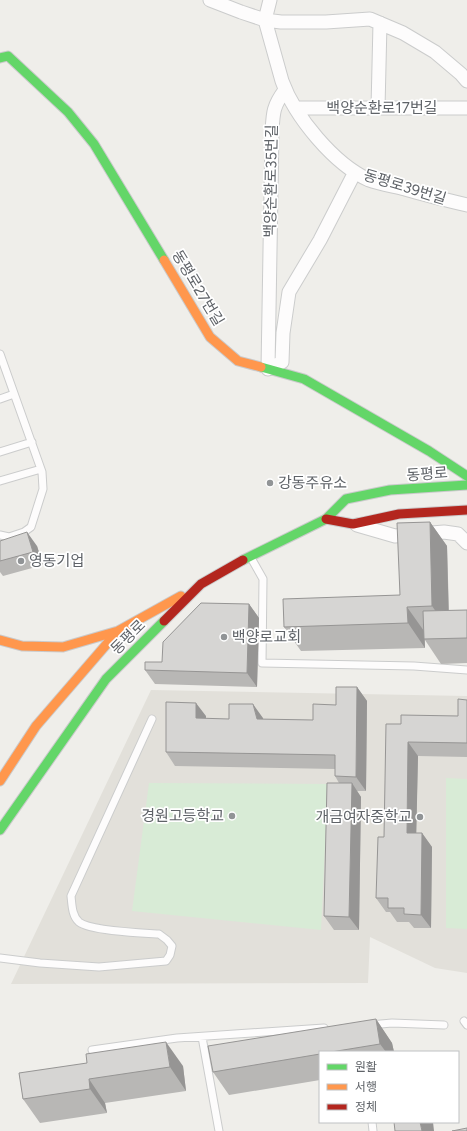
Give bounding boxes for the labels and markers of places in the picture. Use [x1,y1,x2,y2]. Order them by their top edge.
place label: 강동주유소 [278,474,347,492]
marker: 강동주유소 [265,478,275,488]
place label: 영동기업 [29,552,84,570]
marker: 영동기업 [16,556,26,566]
place label: 백양로교회 [232,628,301,646]
marker: 백양로교회 [219,632,229,642]
place label: 경원고등학교 [141,807,224,825]
place label: 개금여자중학교 [315,808,412,826]
marker: 경원고등학교 [227,811,237,821]
marker: 개금여자중학교 [415,812,425,822]

